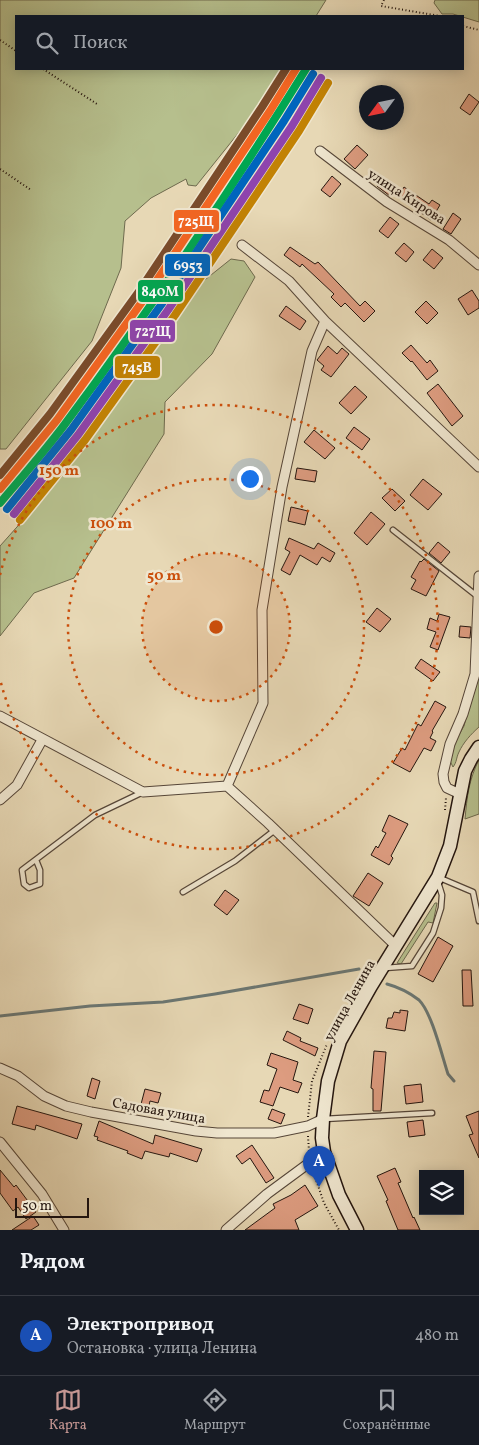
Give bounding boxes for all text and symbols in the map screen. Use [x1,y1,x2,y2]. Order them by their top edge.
search box [15,15,464,70]
icon: search [33,29,61,57]
text: Поиск [73,30,127,56]
north arrow [359,85,404,130]
street label: улица Кирова [364,165,449,230]
line badge: 725Щ [173,209,220,233]
text: 725Щ [178,213,214,232]
line badge: 6953 [164,253,211,277]
text: 6953 [173,257,203,276]
line badge: 840М [137,279,184,303]
text: 840М [141,283,179,302]
line badge: 727Щ [129,319,176,343]
text: 727Щ [135,323,171,342]
line badge: 745В [114,355,161,379]
text: 745В [122,359,152,378]
text: 150 m [39,461,79,482]
your location [237,466,263,492]
text: 100 m [90,514,133,535]
text: 50 m [147,566,181,587]
centre of rings [207,618,225,636]
street label: улица Ленина [320,957,381,1045]
street label: Садовая улица [111,1094,207,1129]
pin: A [303,1146,335,1187]
map controls [419,1170,464,1215]
button: layers [419,1170,464,1215]
scale bar [15,1195,89,1218]
text: 50 m [22,1197,52,1216]
text: Рядом [20,1248,85,1277]
text: Электропривод [67,1312,214,1338]
text: A [30,1325,42,1347]
text: 480 m [415,1325,459,1347]
text: Остановка · улица Ленина [67,1338,257,1360]
tab: Карта [49,1386,87,1435]
tab: Маршрут [184,1386,246,1435]
tab: Сохранённые [343,1386,430,1435]

